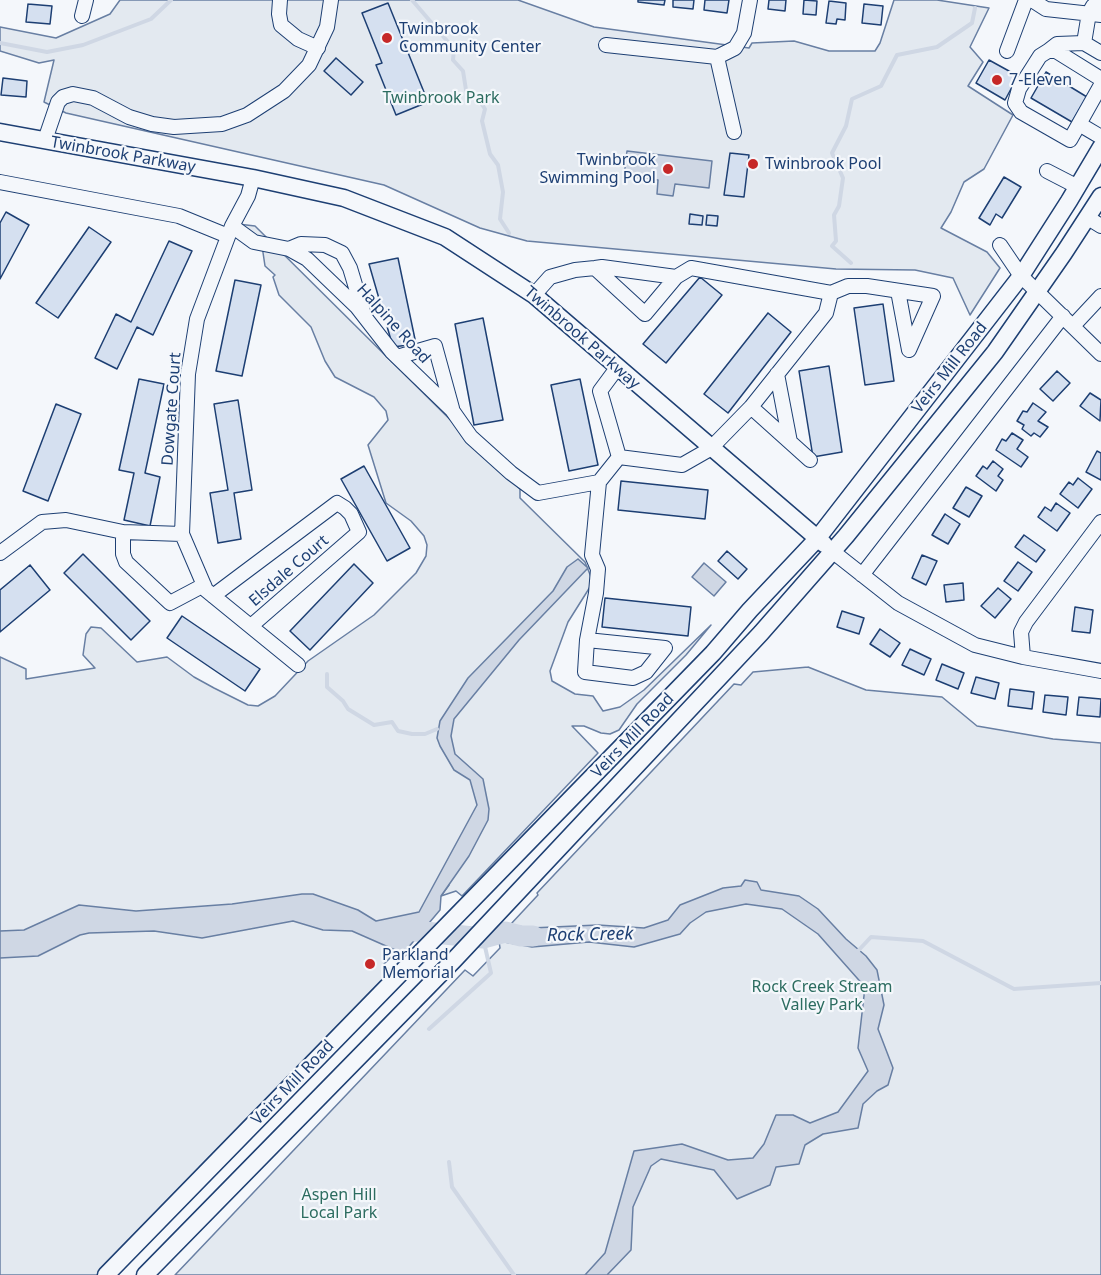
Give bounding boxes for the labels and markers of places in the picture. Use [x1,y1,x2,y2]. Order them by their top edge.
place label: Twinbrook Community Center [399,19,541,57]
marker: Twinbrook Community Center [380,31,394,45]
place label: 7-Eleven [1009,70,1072,90]
marker: 7-Eleven [990,73,1004,87]
place label: Twinbrook Swimming Pool [539,150,656,188]
place label: Twinbrook Pool [765,154,882,174]
marker: Twinbrook Pool [746,157,760,171]
marker: Twinbrook Swimming Pool [661,162,675,176]
place label: Parkland Memorial [382,945,454,983]
marker: Parkland Memorial [363,957,377,971]

